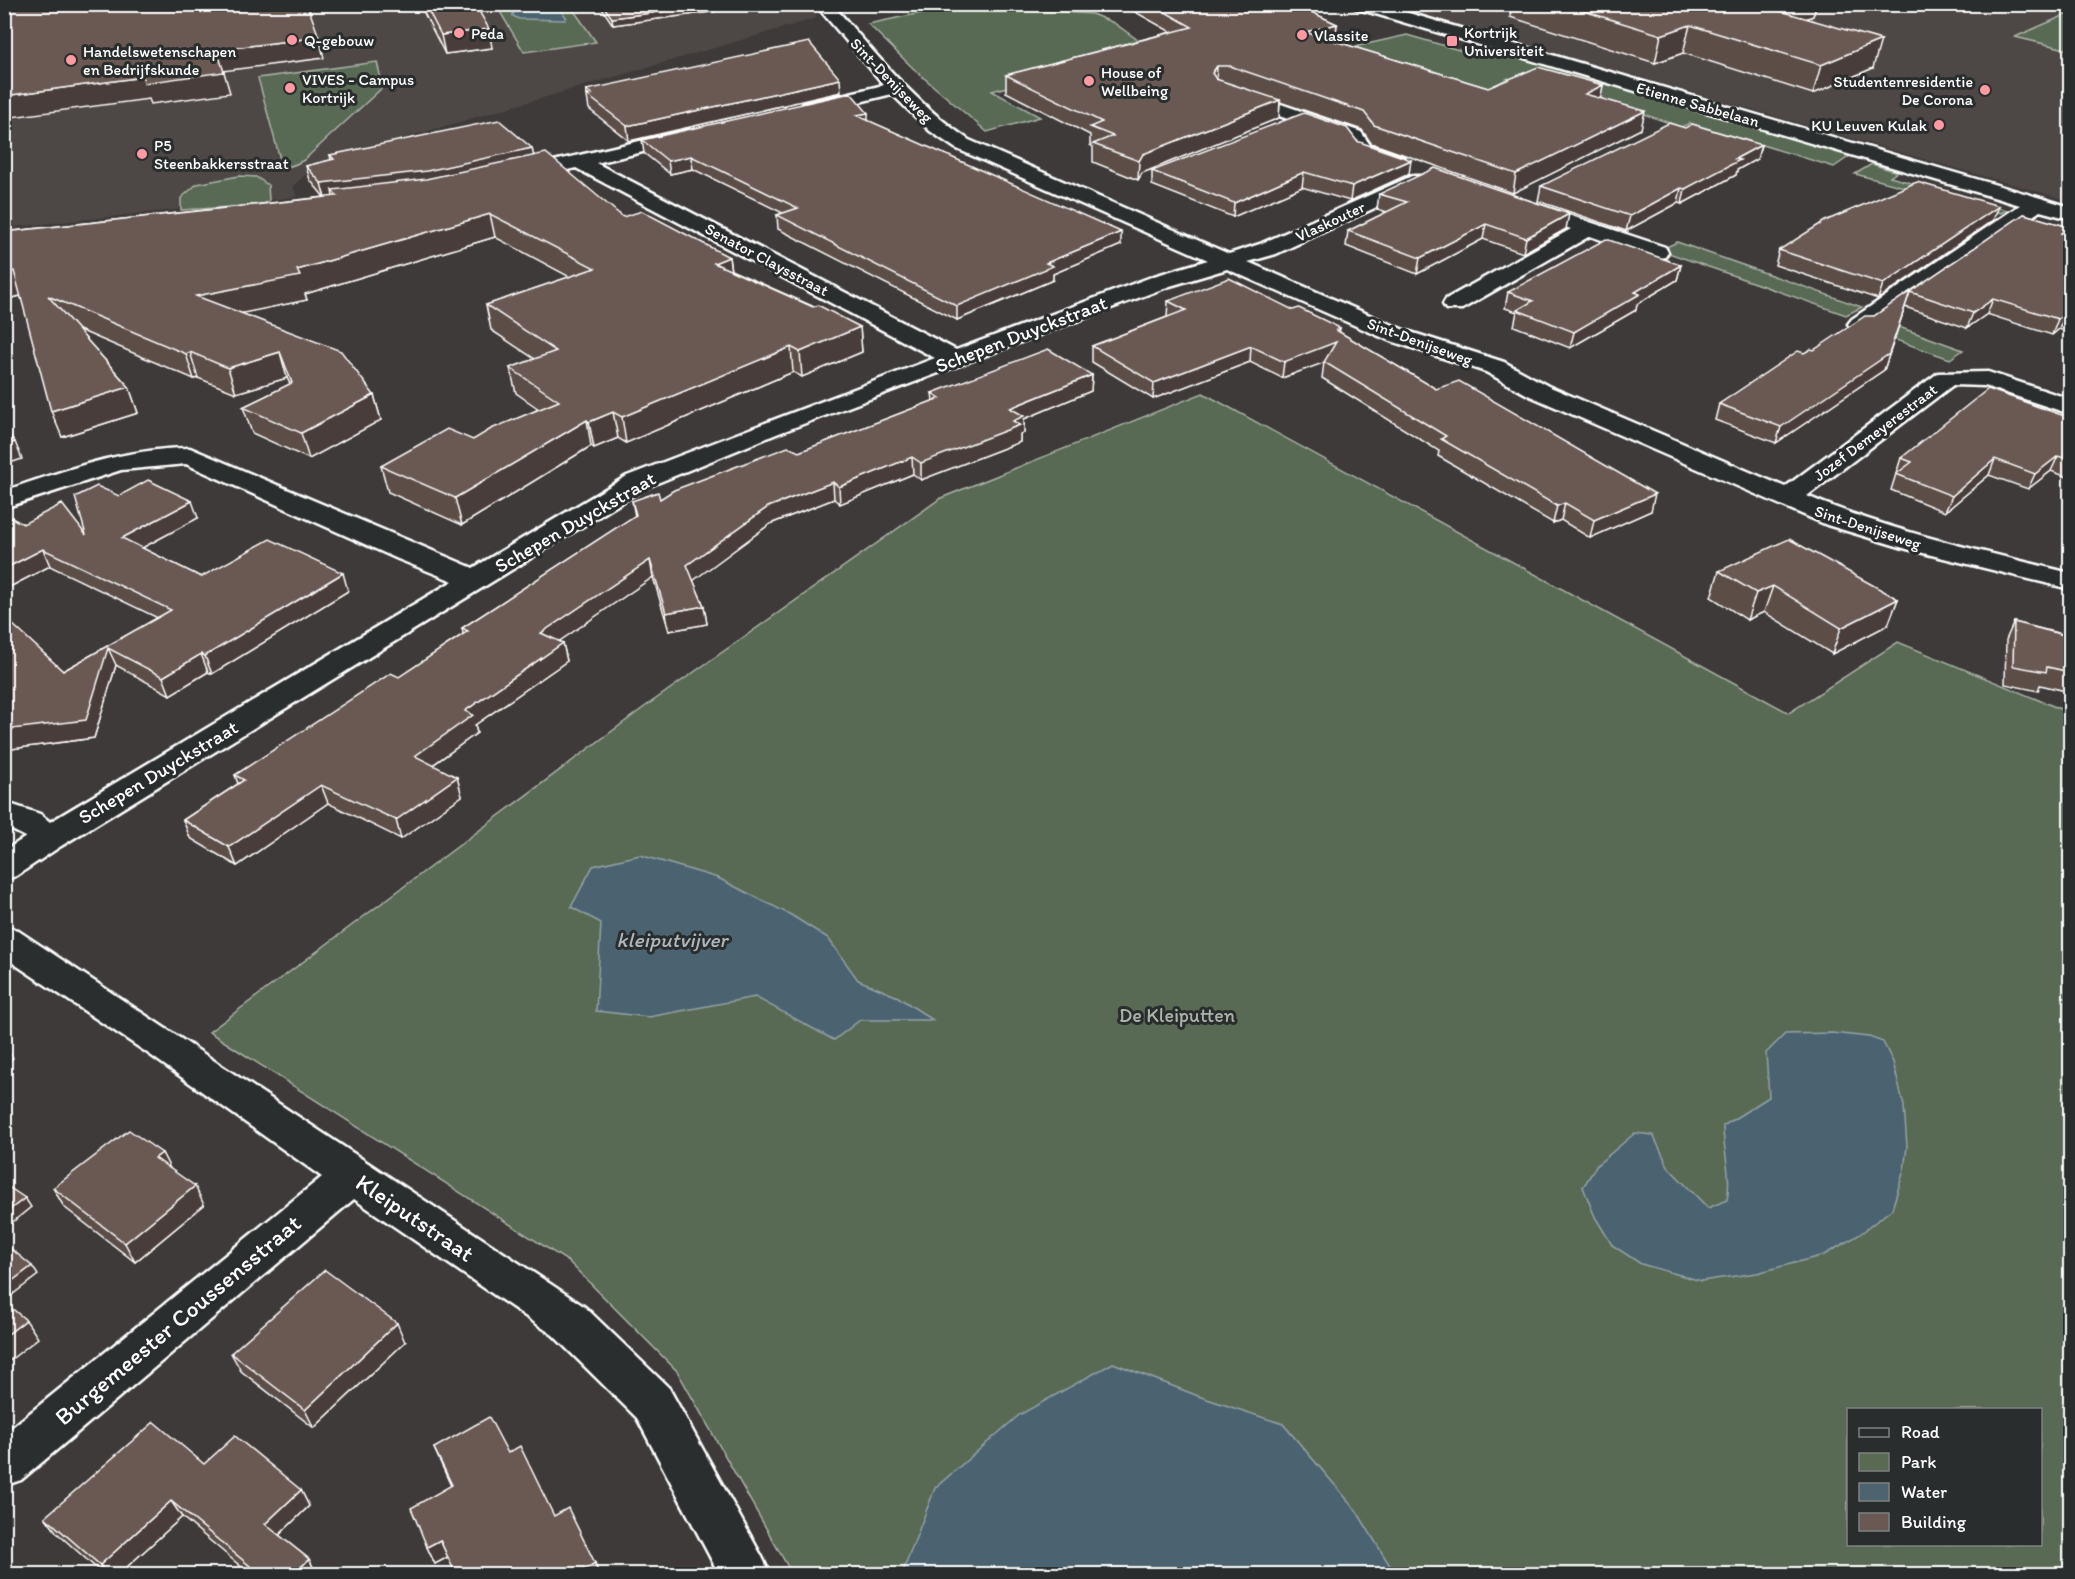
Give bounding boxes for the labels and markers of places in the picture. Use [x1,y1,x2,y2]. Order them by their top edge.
place label: Kortrijk Universiteit [1464,23,1544,60]
place label: Peda [471,24,504,43]
marker: Peda [452,26,466,40]
place label: Vlassite [1314,26,1369,45]
marker: Vlassite [1295,28,1309,42]
place label: Q-gebouw [304,31,374,50]
marker: Q-gebouw [285,33,299,47]
marker: Kortrijk Universiteit [1445,34,1459,48]
place label: Handelswetenschapen en Bedrijfskunde [83,42,236,79]
marker: Handelswetenschapen en Bedrijfskunde [64,53,78,67]
place label: House of Wellbeing [1101,63,1169,100]
place label: VIVES - Campus Kortrijk [302,70,414,107]
place label: Studentenresidentie De Corona [1833,72,1974,109]
marker: House of Wellbeing [1082,74,1096,88]
marker: VIVES - Campus Kortrijk [283,81,297,95]
marker: Studentenresidentie De Corona [1978,83,1992,97]
place label: KU Leuven Kulak [1811,116,1928,135]
marker: KU Leuven Kulak [1932,118,1946,132]
place label: P5 Steenbakkersstraat [154,136,289,173]
marker: P5 Steenbakkersstraat [135,147,149,161]

